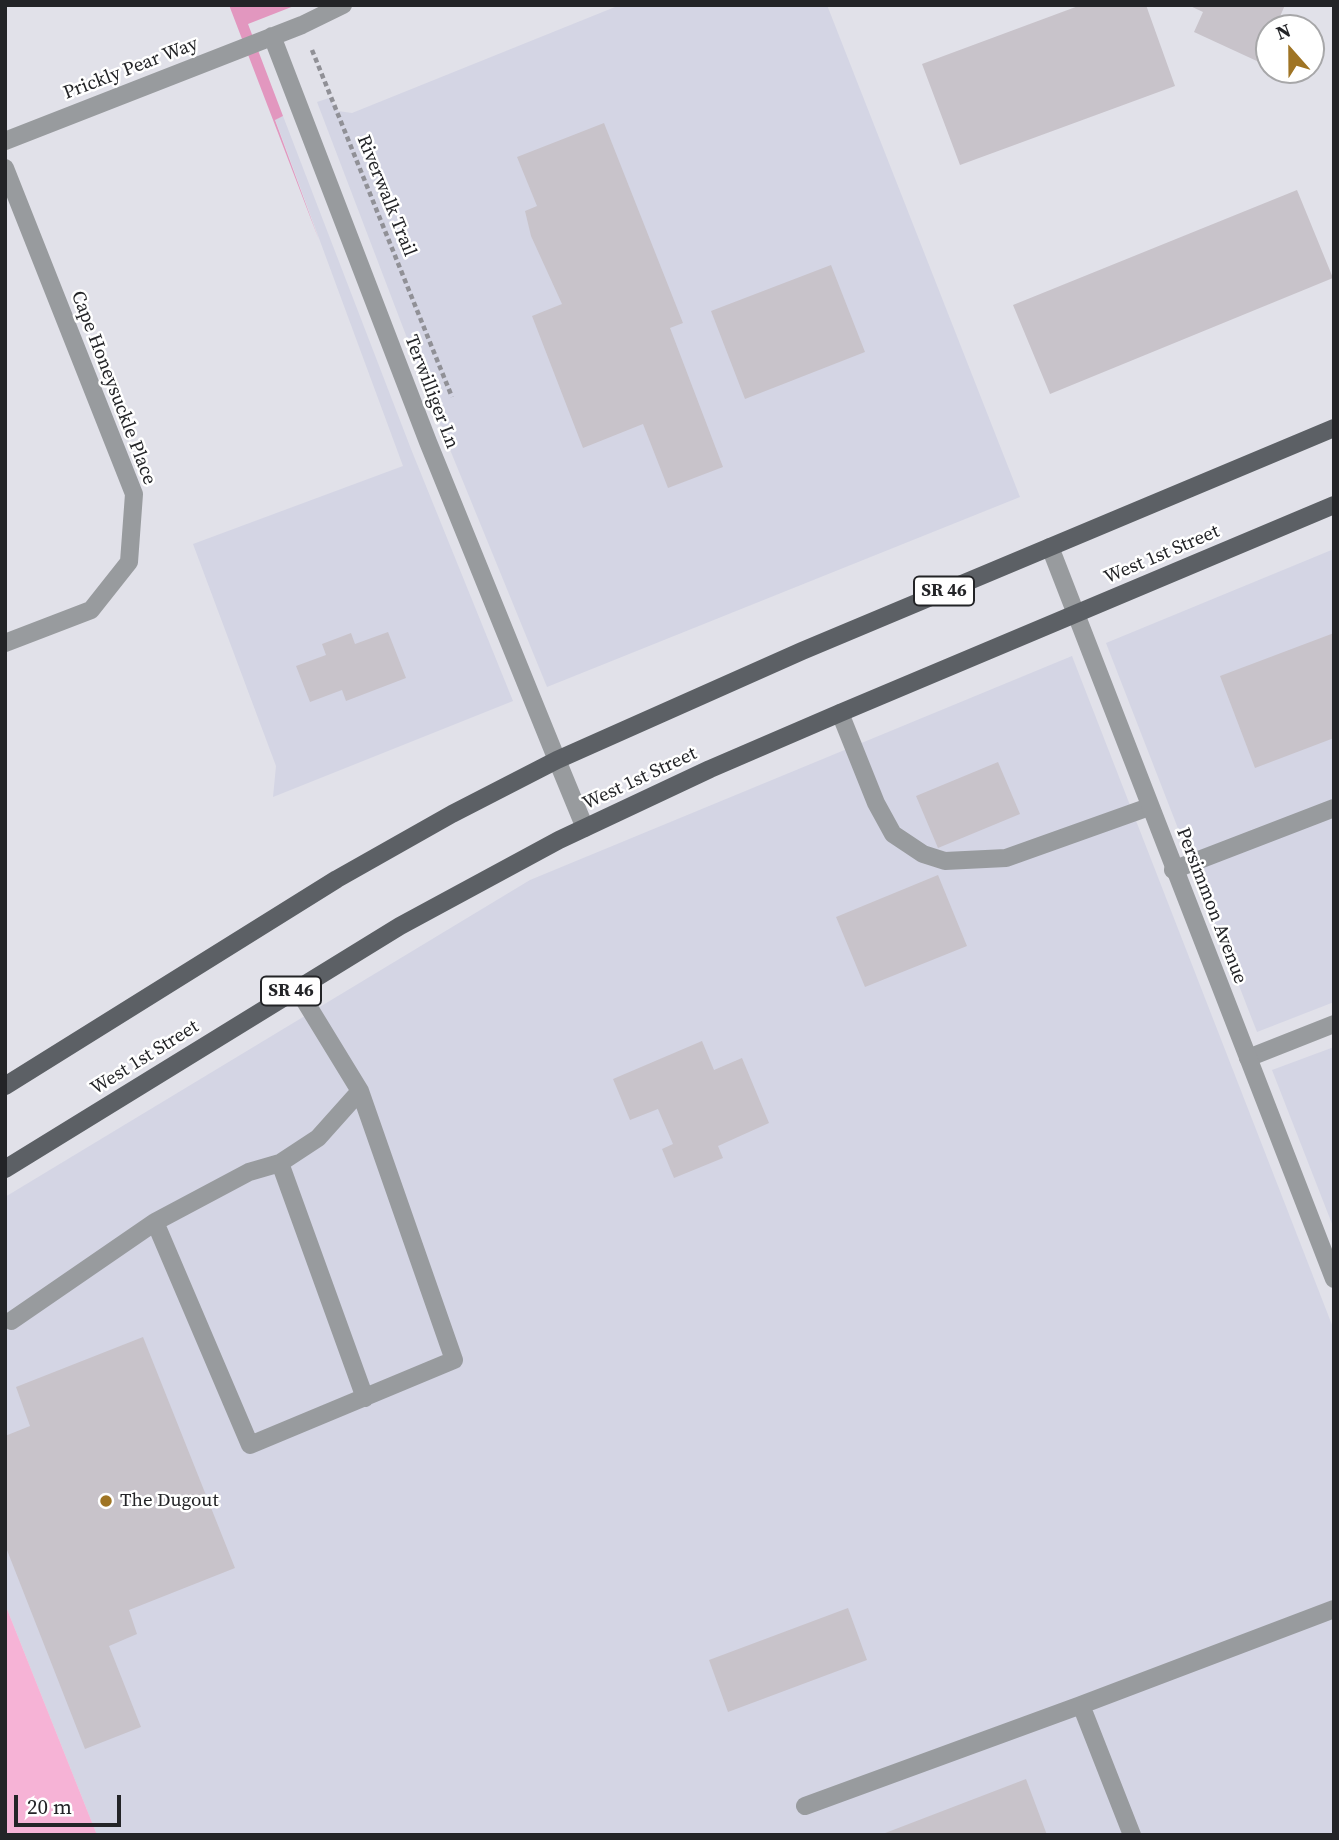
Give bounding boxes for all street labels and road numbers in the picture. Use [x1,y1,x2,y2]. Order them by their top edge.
street label: Prickly Pear Way [60,33,202,105]
street label: Riverwalk Trail [351,132,421,260]
street label: Cape Honeysuckle Place [65,288,161,488]
street label: Terwilliger Ln [399,332,463,452]
street label: West 1st Street [1101,520,1223,590]
road number: SR 46 [914,576,974,606]
street label: West 1st Street [579,743,701,815]
street label: Persimmon Avenue [1171,825,1251,987]
road number: SR 46 [261,976,321,1006]
street label: West 1st Street [87,1016,203,1100]

